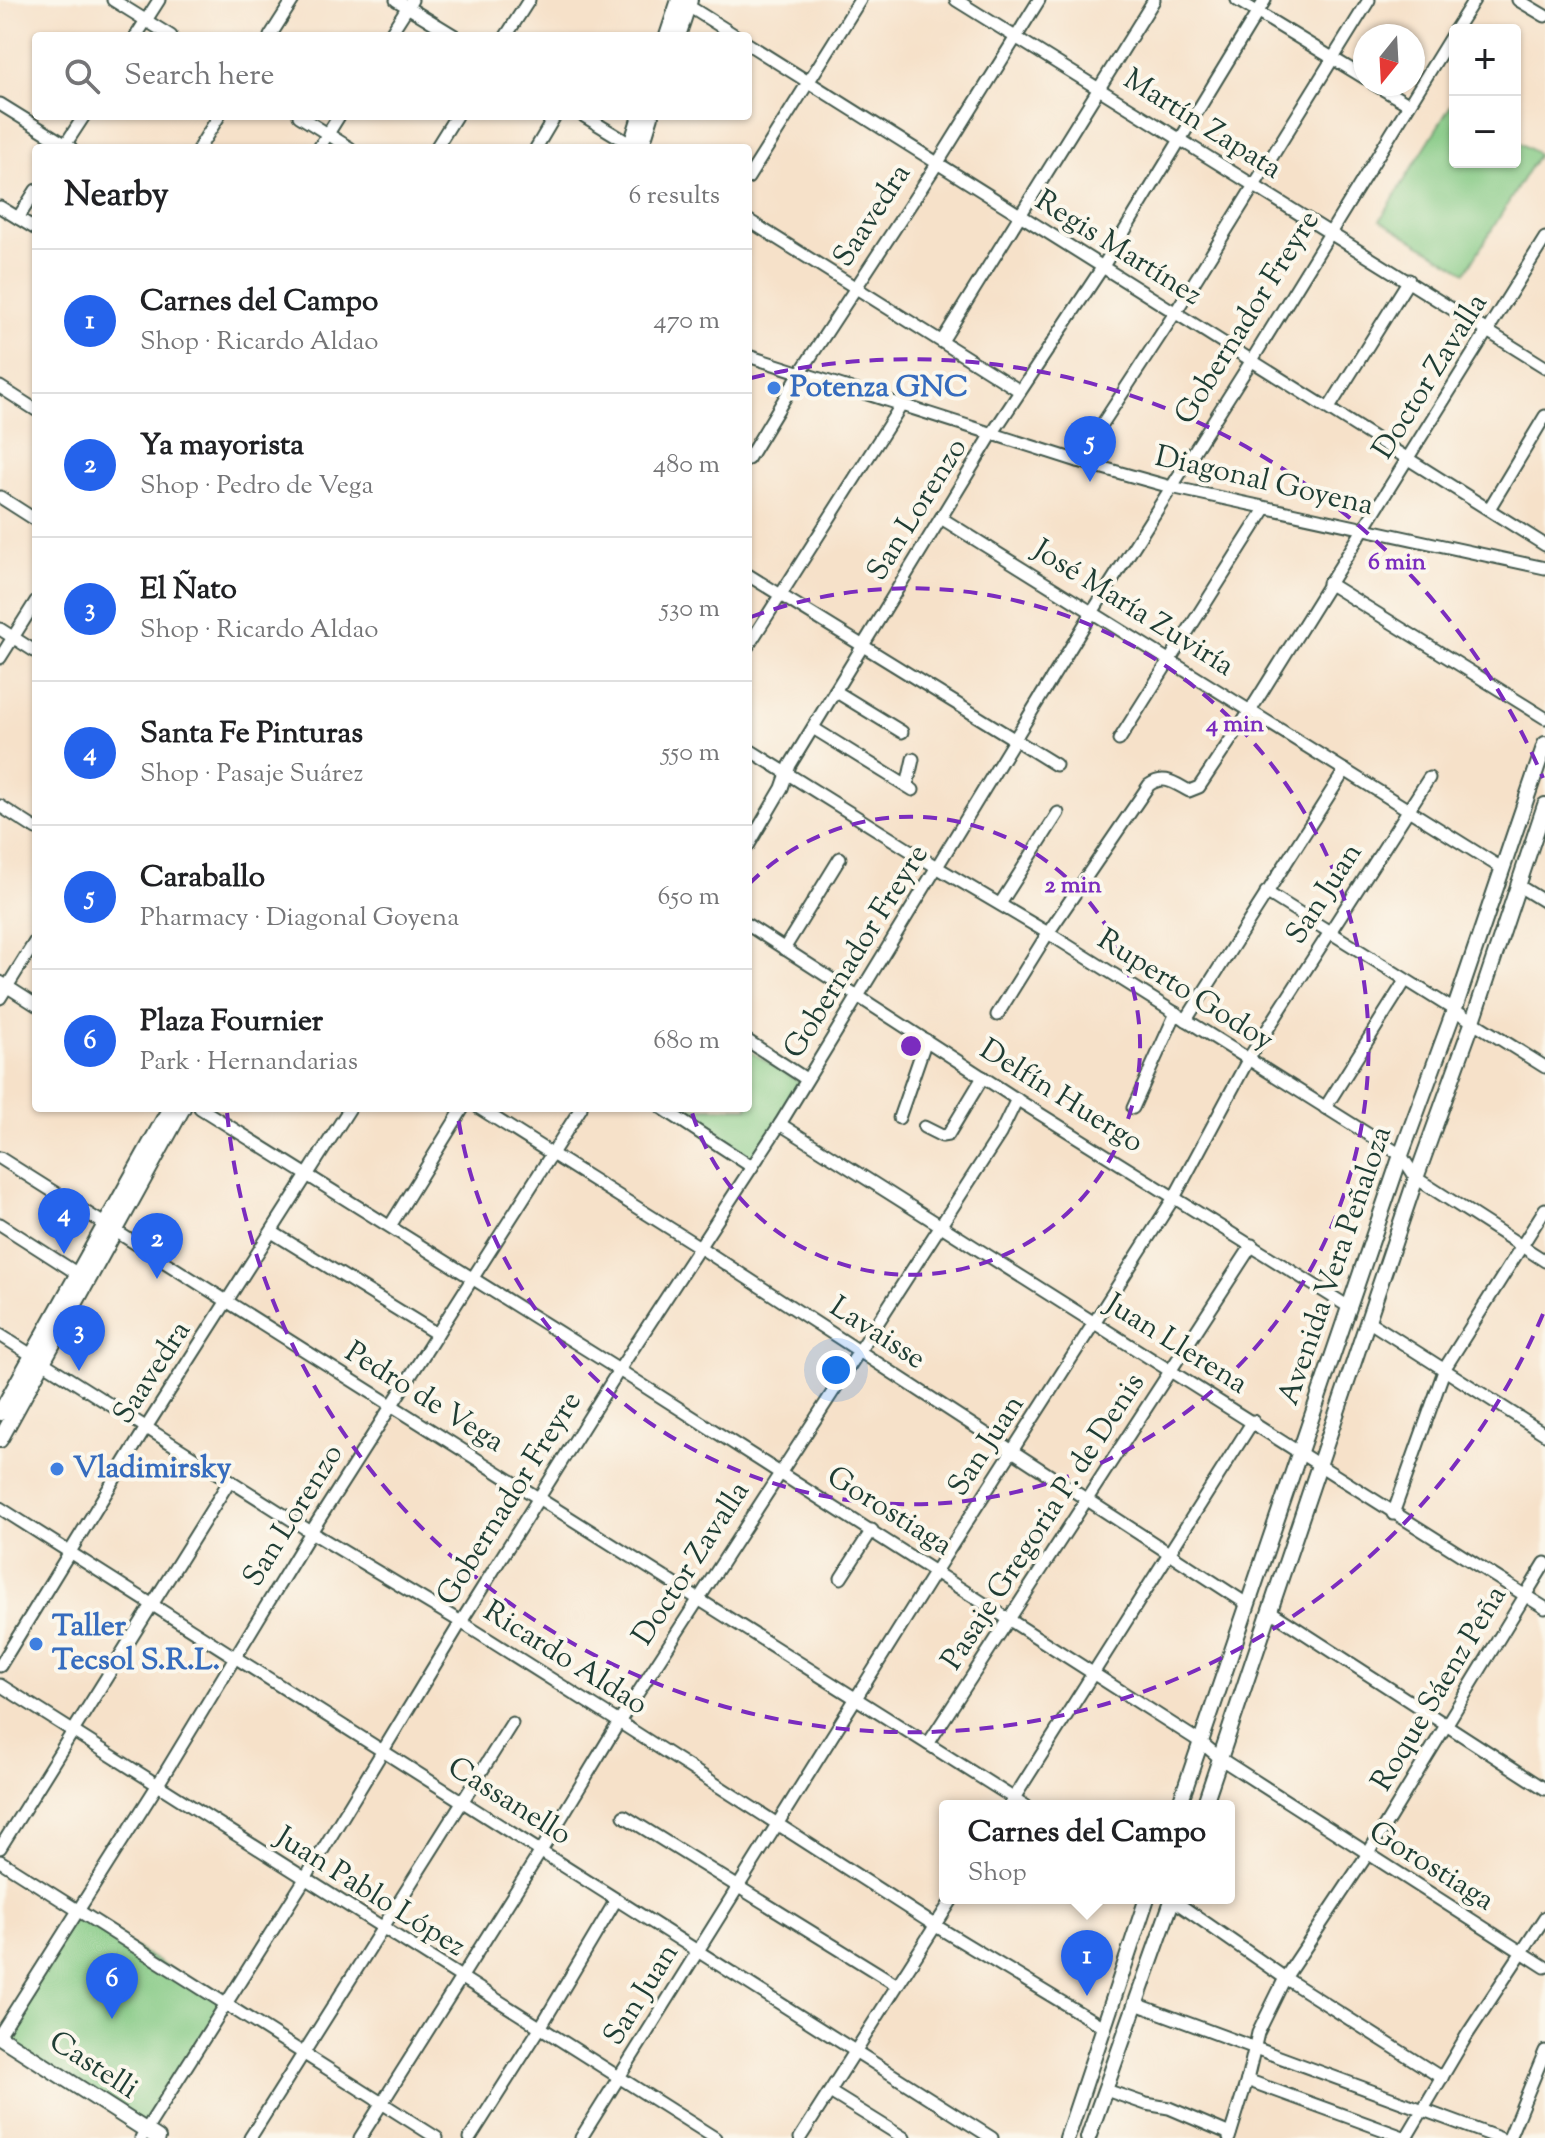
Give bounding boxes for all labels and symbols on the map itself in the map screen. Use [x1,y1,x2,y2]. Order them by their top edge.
north arrow [1353,24,1425,96]
street label: Martín Zapata [1114,59,1290,191]
street label: Saavedra [823,156,923,276]
street label: Regis Martínez [1026,180,1210,318]
street label: Gobernador Freyre [1165,203,1331,433]
street label: Doctor Zavalla [1363,286,1499,468]
place label: Potenza GNC [790,367,968,410]
marker: Potenza GNC [765,379,783,397]
pin: 5 [1064,416,1116,482]
street label: San Lorenzo [857,430,979,590]
street label: Diagonal Goyena [1151,436,1378,528]
street label: José María Zuviría [1022,529,1242,688]
text: 6 min [1368,546,1427,580]
text: 4 min [1205,708,1265,742]
street label: San Juan [1276,835,1374,953]
street label: Gobernador Freyre [774,837,940,1067]
text: 2 min [1044,869,1102,903]
street label: Ruperto Godoy [1088,920,1282,1063]
street label: Delfín Huergo [971,1029,1151,1165]
centre of rings [897,1032,925,1060]
street label: Avenida Vera Peñaloza [1268,1121,1404,1411]
pin: 4 [38,1188,90,1254]
pin: 2 [131,1213,183,1279]
street label: Juan Llerena [1095,1283,1256,1406]
street label: Lavaisse [820,1287,934,1381]
pin: 3 [53,1305,105,1371]
street label: Saavedra [103,1313,203,1433]
street label: Pedro de Vega [336,1332,512,1464]
your location [816,1350,856,1390]
street label: Pasaje Gregoria P. de Denis [932,1365,1156,1679]
street label: Gobernador Freyre [427,1384,593,1614]
street label: San Juan [938,1387,1036,1505]
street label: San Lorenzo [233,1436,355,1596]
place label: Vladimirsky [73,1448,231,1491]
street label: Gorostiaga [818,1456,960,1568]
marker: Vladimirsky [48,1460,66,1478]
street label: Doctor Zavalla [623,1473,761,1655]
street label: Roque Sáenz Peña [1362,1578,1519,1800]
street label: Ricardo Aldao [474,1591,656,1727]
place label: Taller Tecsol S.R.L. [52,1606,220,1683]
marker: Taller Tecsol S.R.L. [27,1635,45,1653]
street label: Cassanello [439,1747,579,1857]
street label: Gorostiaga [1360,1811,1502,1923]
street label: Juan Pablo López [265,1816,474,1969]
pin: 1 [1061,1930,1113,1996]
street label: San Juan [594,1935,690,2054]
pin: 6 [86,1953,138,2019]
street label: Castelli [40,2021,146,2111]

